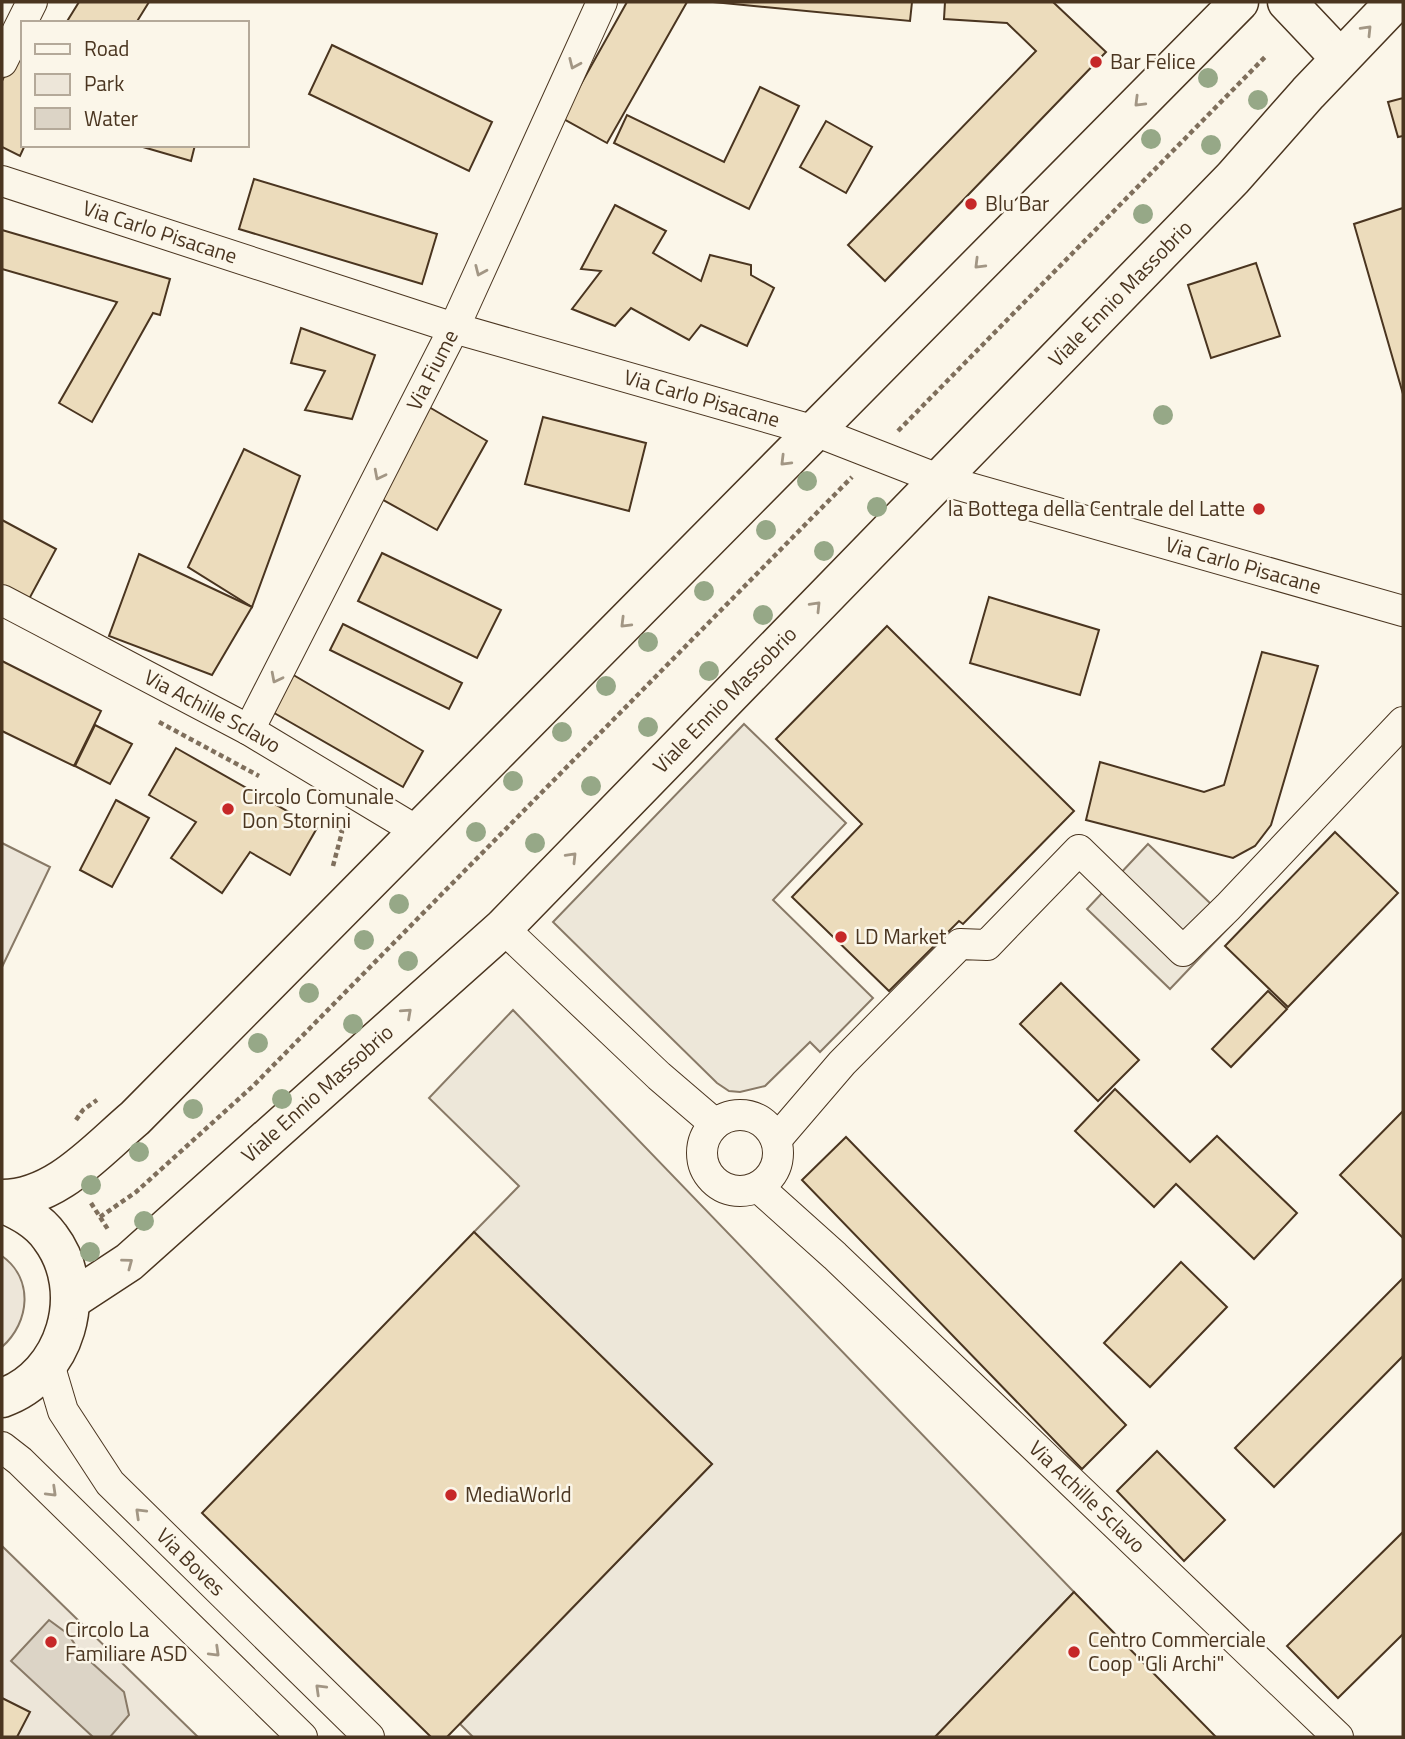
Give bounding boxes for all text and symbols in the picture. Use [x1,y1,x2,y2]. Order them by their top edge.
legend [21,21,248,147]
one-way arrow [1359,25,1372,38]
text: Road [84,32,129,64]
place label: Bar Felice [1110,45,1196,77]
marker: Bar Felice [1088,54,1104,70]
one-way arrow [568,57,582,69]
text: Park [84,67,124,99]
one-way arrow [1134,94,1147,107]
text: Water [84,102,138,134]
place label: Blu Bar [985,187,1049,219]
street label: Via Carlo Pisacane [79,191,242,271]
marker: Blu Bar [963,196,979,212]
street label: Viale Ennio Massobrio [1040,212,1199,374]
one-way arrow [975,256,988,269]
one-way arrow [474,264,488,276]
street label: Via Fiume [398,324,466,416]
street label: Via Carlo Pisacane [620,360,784,435]
one-way arrow [781,453,793,465]
one-way arrow [373,468,387,480]
place label: la Bottega della Centrale del Latte [948,492,1245,524]
marker: la Bottega della Centrale del Latte [1251,501,1267,517]
street label: Via Carlo Pisacane [1162,527,1325,602]
one-way arrow [807,601,820,614]
one-way arrow [621,615,634,628]
street label: Viale Ennio Massobrio [645,618,804,780]
street label: Via Achille Sclavo [139,661,287,761]
one-way arrow [270,671,284,683]
place label: Circolo Comunale Don Stornini [242,780,394,836]
marker: Circolo Comunale Don Stornini [220,801,236,817]
one-way arrow [564,852,577,865]
place label: LD Market [855,920,947,952]
marker: LD Market [833,929,849,945]
one-way arrow [399,1009,412,1022]
street label: Viale Ennio Massobrio [233,1016,400,1170]
one-way arrow [120,1258,133,1271]
street label: Via Achille Sclavo [1022,1432,1153,1560]
place label: MediaWorld [465,1478,572,1510]
one-way arrow [44,1484,57,1497]
marker: MediaWorld [443,1487,459,1503]
one-way arrow [136,1508,149,1521]
street label: Via Boves [149,1520,233,1603]
place label: Circolo La Familiare ASD [65,1613,188,1669]
place label: Centro Commerciale Coop "Gli Archi" [1088,1623,1266,1679]
marker: Circolo La Familiare ASD [43,1634,59,1650]
one-way arrow [206,1643,219,1656]
marker: Centro Commerciale Coop "Gli Archi" [1066,1644,1082,1660]
one-way arrow [315,1685,328,1698]

